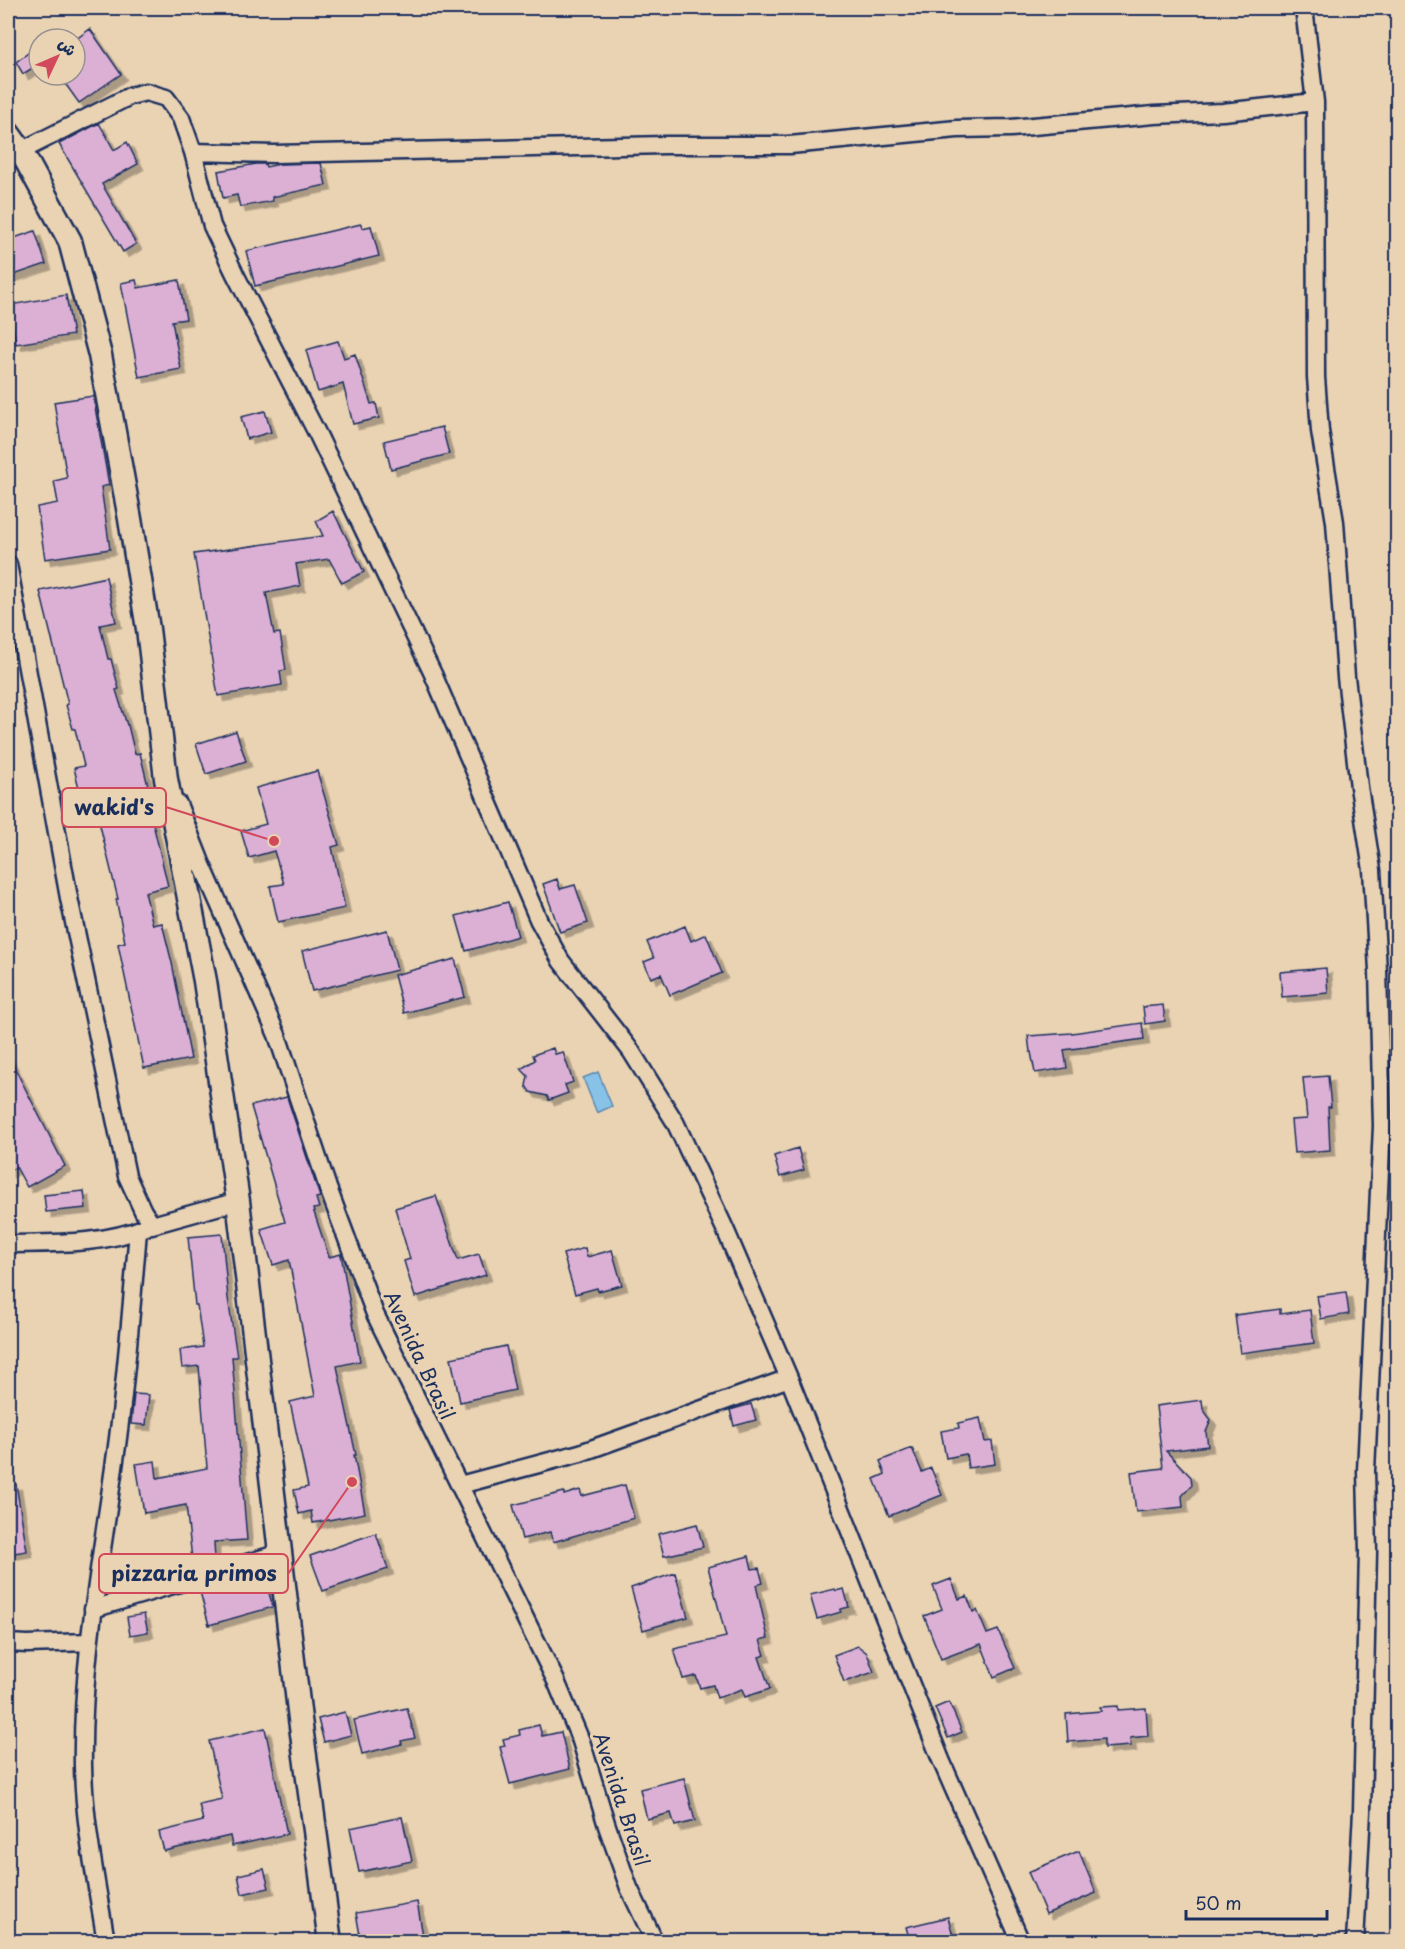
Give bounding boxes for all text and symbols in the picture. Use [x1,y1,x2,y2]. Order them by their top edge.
north arrow [27,27,87,87]
text: ش [54,31,83,61]
callout: wakid's [62,788,166,827]
text: wakid's [74,790,154,822]
street label: Avenida Brasil [377,1285,463,1425]
callout: pizzaria primos [99,1554,288,1593]
text: pizzaria primos [111,1556,277,1588]
street label: Avenida Brasil [586,1728,658,1870]
scale bar [1186,1883,1327,1921]
text: 50 m [1195,1889,1242,1916]

